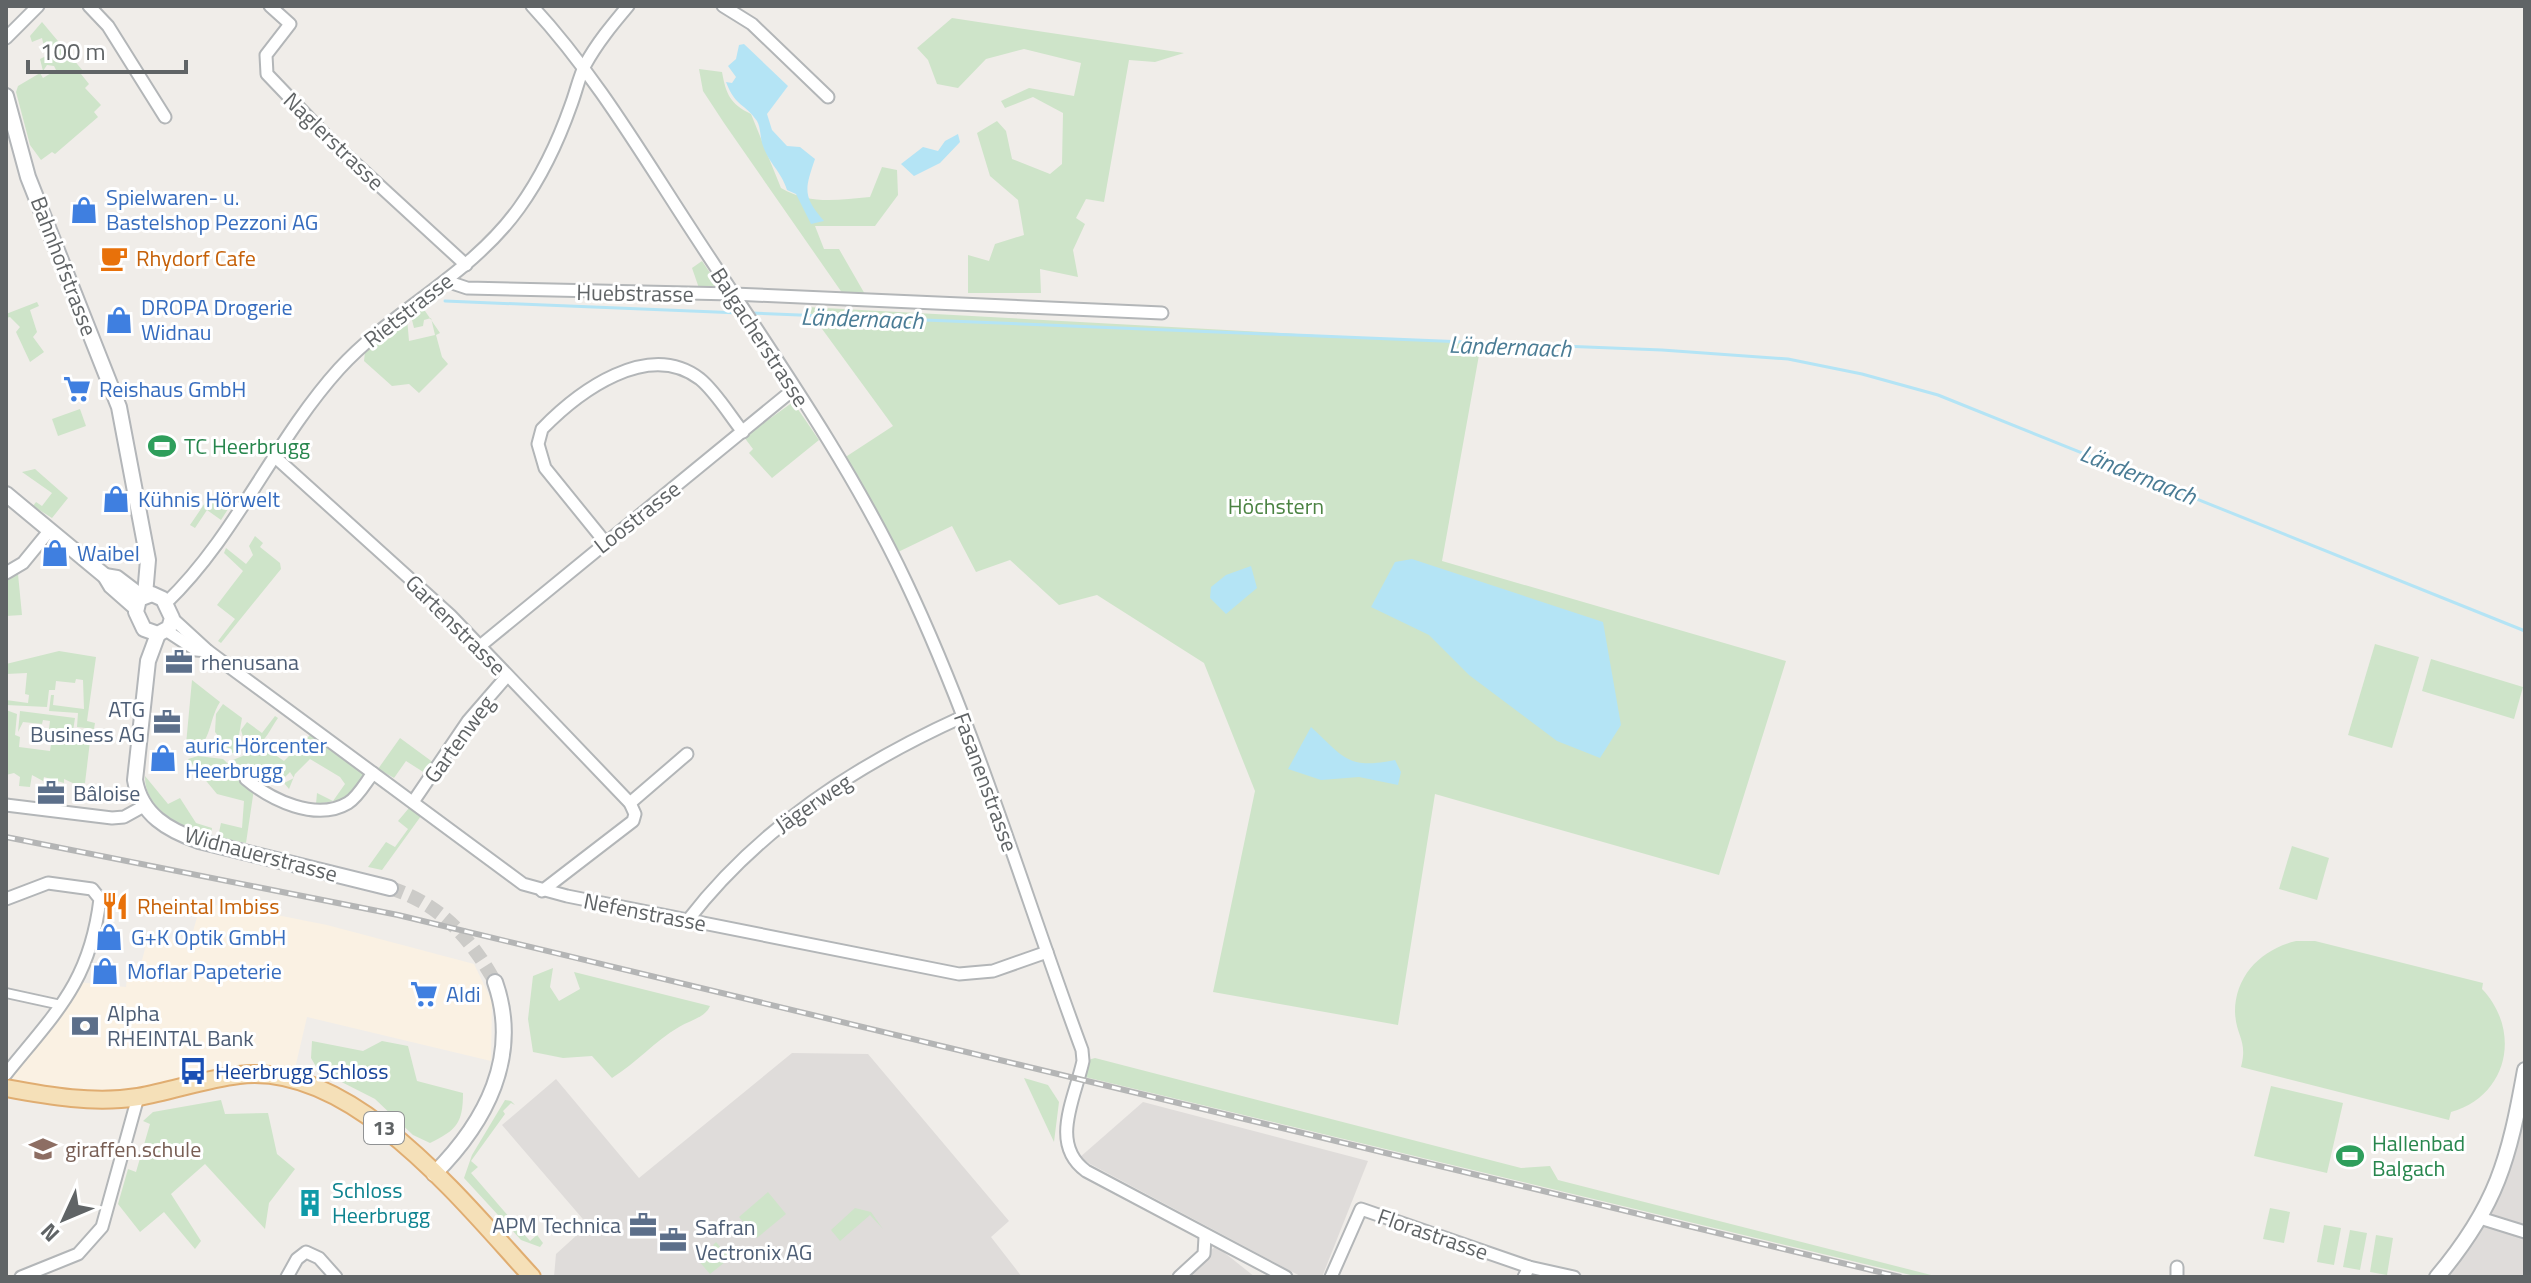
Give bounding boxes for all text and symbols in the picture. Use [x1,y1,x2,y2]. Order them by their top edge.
scale bar [28,24,186,74]
text: 100 m [40,33,106,69]
street label: Naglerstrasse [276,84,392,198]
place label: Spielwaren- u. Bastelshop Pezzoni AG [106,180,318,239]
street label: Bahnhofstrasse [22,191,106,341]
shop icon: Spielwaren- u. Bastelshop Pezzoni AG [69,195,99,225]
place label: Rhydorf Cafe [136,241,256,275]
cafe icon: Rhydorf Cafe [99,243,129,273]
street label: Balgacherstrasse [702,261,818,413]
street label: Rietstrasse [356,264,460,356]
street label: Huebstrasse [576,275,694,311]
place label: DROPA Drogerie Widnau [141,290,293,349]
water label: Ländernaach [800,298,925,338]
shop icon: DROPA Drogerie Widnau [104,305,134,335]
water label: Ländernaach [1448,326,1573,366]
place label: Reishaus GmbH [99,372,246,406]
supermarket icon: Reishaus GmbH [62,374,92,404]
place label: TC Heerbrugg [184,429,310,463]
sports icon: TC Heerbrugg [147,431,177,461]
water label: Ländernaach [2075,434,2203,514]
street label: Loostrasse [586,472,688,562]
place label: Kühnis Hörwelt [138,482,280,516]
shop icon: Kühnis Hörwelt [101,484,131,514]
park label: Höchstern [1228,489,1324,523]
place label: Waibel [77,536,140,570]
shop icon: Waibel [40,538,70,568]
street label: Gartenstrasse [398,567,514,683]
place label: rhenusana [201,645,299,679]
office icon: rhenusana [164,647,194,677]
street label: Gartenweg [415,688,503,790]
place label: ATG Business AG [30,692,145,751]
office icon: ATG Business AG [152,707,182,737]
street label: Fasanenstrasse [945,708,1027,856]
place label: auric Hörcenter Heerbrugg [185,728,327,787]
shop icon: auric Hörcenter Heerbrugg [148,743,178,773]
street label: Jägerweg [768,765,858,841]
place label: Bâloise [73,776,140,810]
office icon: Bâloise [36,778,66,808]
street label: Widnauerstrasse [181,817,341,891]
street label: Nefenstrasse [581,883,709,941]
place label: Rheintal Imbiss [137,889,279,923]
restaurant icon: Rheintal Imbiss [100,891,130,921]
place label: G+K Optik GmbH [131,920,286,954]
shop icon: G+K Optik GmbH [94,922,124,952]
place label: Moflar Papeterie [127,954,282,988]
shop icon: Moflar Papeterie [90,956,120,986]
place label: Aldi [446,977,481,1011]
supermarket icon: Aldi [409,979,439,1009]
place label: Alpha RHEINTAL Bank [107,996,254,1055]
bank icon: Alpha RHEINTAL Bank [70,1011,100,1041]
place label: Heerbrugg Schloss [215,1054,388,1088]
bus stop icon: Heerbrugg Schloss [178,1056,208,1086]
road number: 13 [364,1112,404,1144]
place label: Hallenbad Balgach [2372,1126,2465,1185]
place label: giraffen.schule [65,1132,201,1166]
school or university icon: giraffen.schule [28,1134,58,1164]
sports icon: Hallenbad Balgach [2335,1141,2365,1171]
place label: Schloss Heerbrugg [332,1173,430,1232]
north arrow [24,1179,104,1259]
building icon: Schloss Heerbrugg [295,1188,325,1218]
street label: Florastrasse [1373,1199,1493,1269]
place label: APM Technica [492,1208,621,1242]
office icon: APM Technica [628,1210,658,1240]
place label: Safran Vectronix AG [695,1210,812,1269]
text: N [32,1216,67,1250]
office icon: Safran Vectronix AG [658,1225,688,1255]

